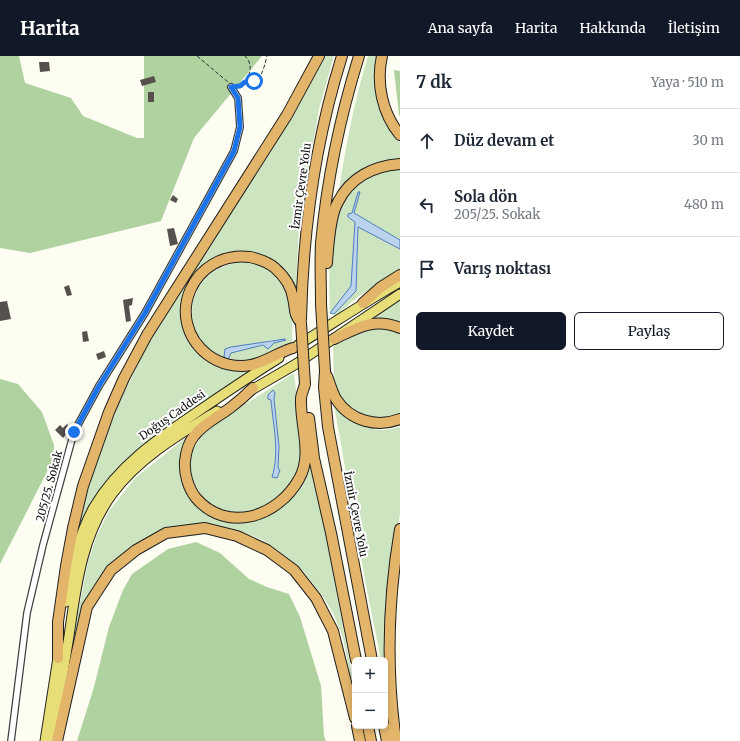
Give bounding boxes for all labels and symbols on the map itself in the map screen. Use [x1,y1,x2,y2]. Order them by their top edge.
route start [245,72,263,90]
street label: İzmir Çevre Yolu [288,142,314,230]
street label: Doğuş Caddesi [136,387,208,443]
route end [65,423,83,441]
street label: 205/25. Sokak [33,449,65,523]
street label: İzmir Çevre Yolu [341,470,371,558]

